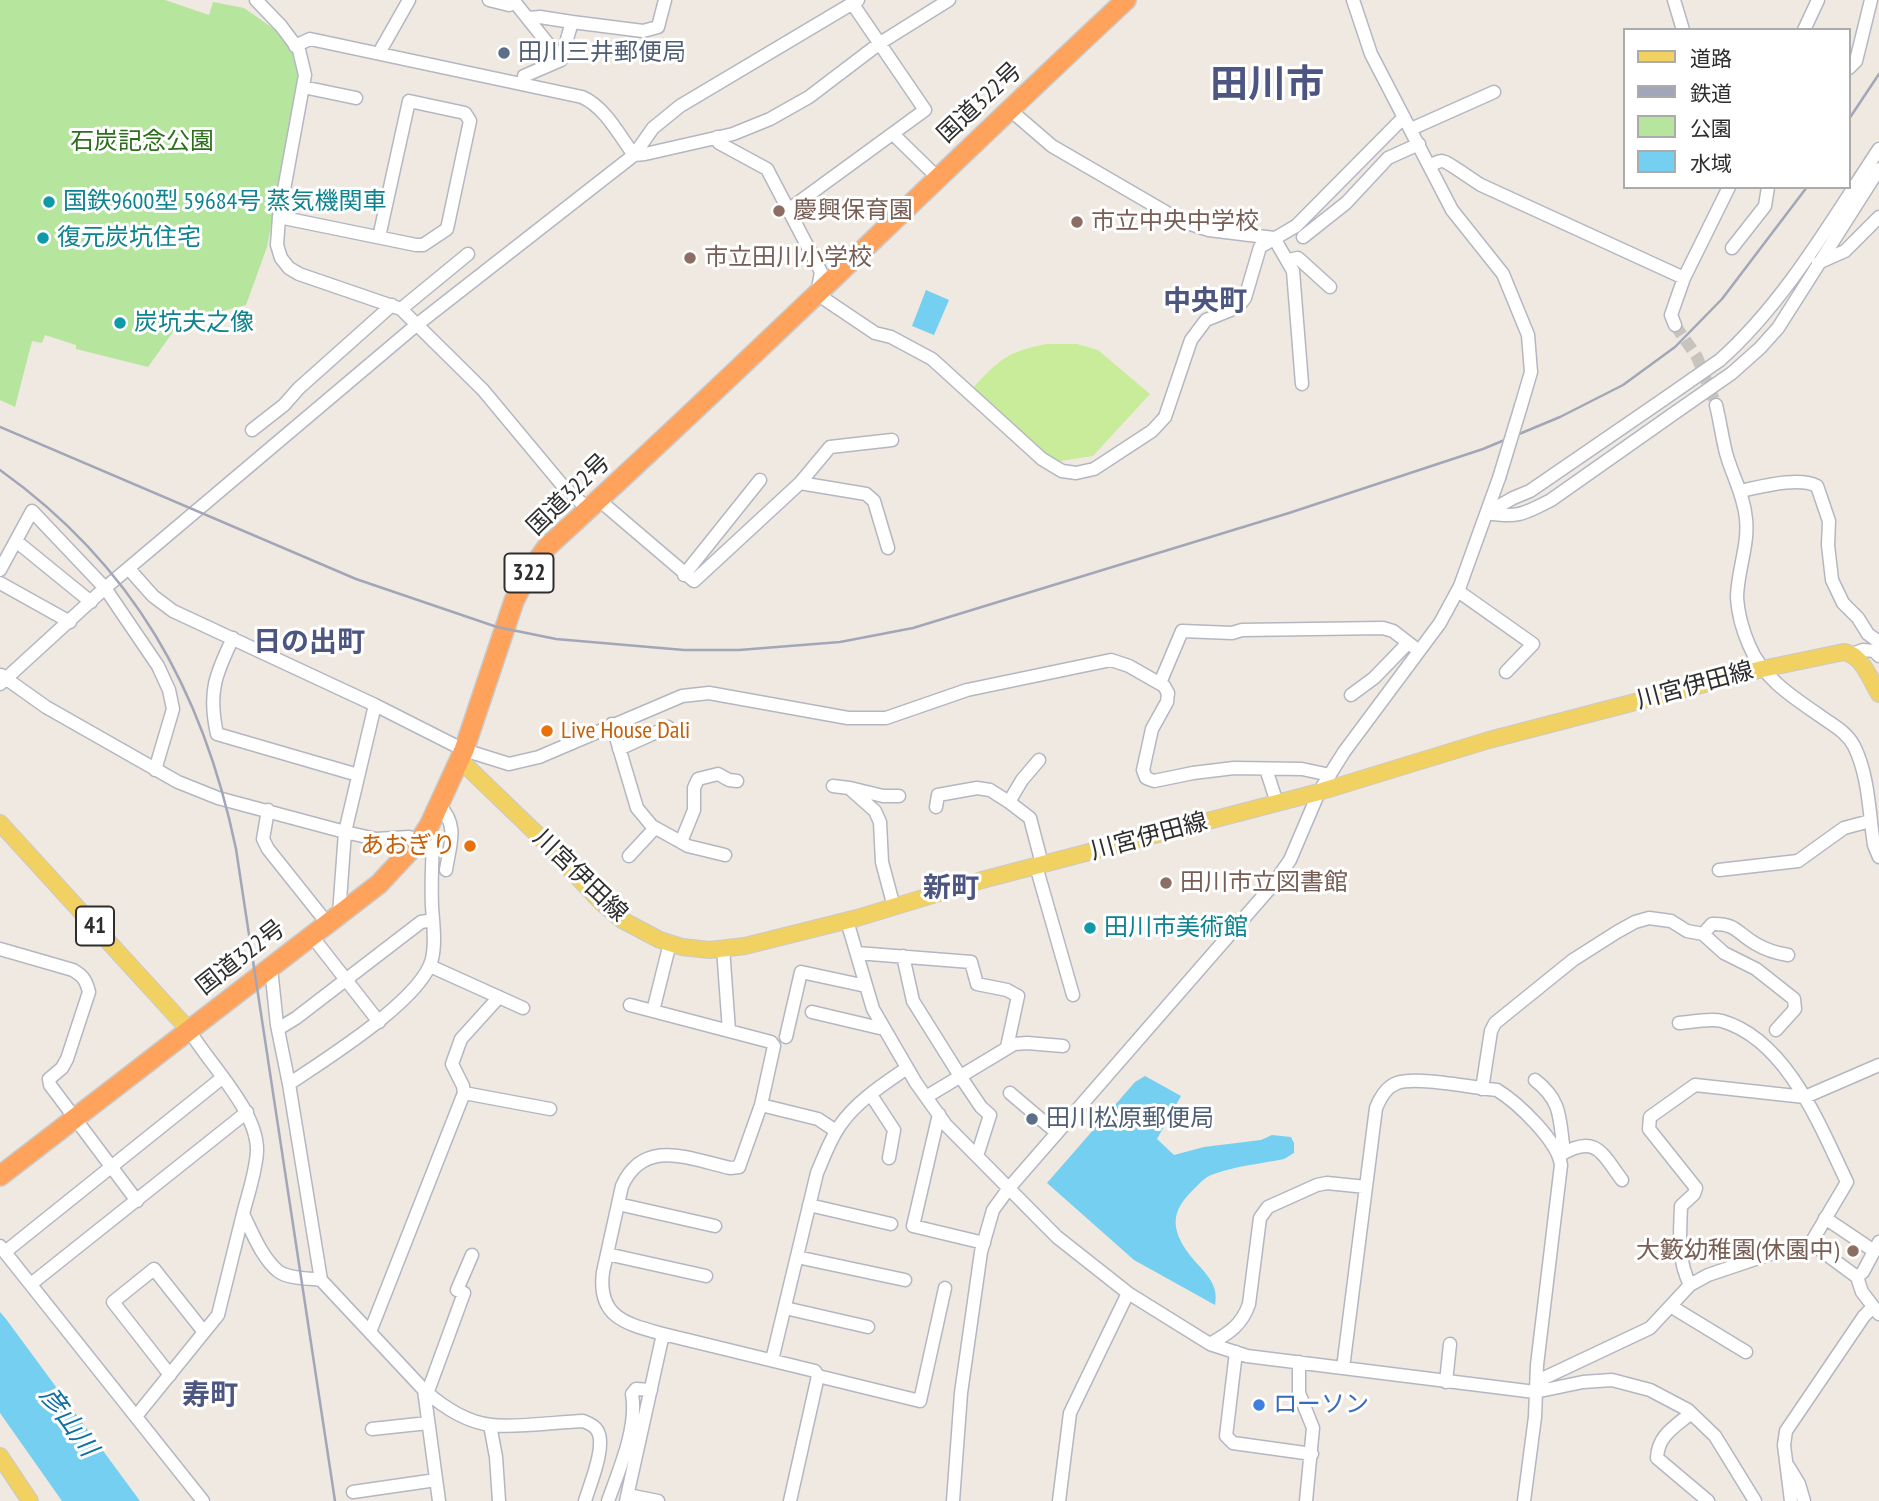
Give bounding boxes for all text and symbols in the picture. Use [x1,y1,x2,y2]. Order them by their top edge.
legend [1624,28,1851,189]
place label: 田川三井郵便局 [518,39,686,67]
marker: 田川三井郵便局 [496,45,512,61]
text: 道路 [1690,45,1732,72]
street label: 国道322号 [932,57,1028,149]
district label: 田川市 [1210,63,1324,109]
text: 鉄道 [1690,80,1732,107]
text: 公園 [1690,115,1732,142]
park label: 石炭記念公園 [70,128,214,156]
text: 水域 [1690,150,1732,177]
place label: 国鉄9600型 59684号 蒸気機関車 [63,188,386,216]
marker: 国鉄9600型 59684号 蒸気機関車 [41,194,57,210]
place label: 慶興保育園 [793,197,913,225]
marker: 慶興保育園 [771,203,787,219]
place label: 市立中央中学校 [1091,208,1259,236]
marker: 市立中央中学校 [1069,214,1085,230]
place label: 復元炭坑住宅 [57,224,201,252]
marker: 復元炭坑住宅 [35,230,51,246]
place label: 市立田川小学校 [704,244,872,272]
marker: 市立田川小学校 [682,250,698,266]
district label: 中央町 [1163,285,1247,319]
place label: 炭坑夫之像 [134,309,254,337]
marker: 炭坑夫之像 [112,315,128,331]
street label: 国道322号 [521,448,617,542]
road number: 322 [504,554,554,593]
district label: 日の出町 [253,626,365,660]
street label: 川宮伊田線 [1633,657,1757,715]
place label: Live House Dali [561,717,690,745]
marker: Live House Dali [539,723,555,739]
street label: 川宮伊田線 [1087,808,1211,866]
street label: 川宮伊田線 [527,824,633,928]
place label: あおぎり [360,832,456,860]
marker: あおぎり [462,838,478,854]
place label: 田川市立図書館 [1180,869,1348,897]
district label: 新町 [923,872,979,906]
marker: 田川市立図書館 [1158,875,1174,891]
road number: 41 [76,906,114,945]
place label: 田川市美術館 [1104,914,1248,942]
street label: 国道322号 [191,915,291,1001]
marker: 田川市美術館 [1082,920,1098,936]
place label: 田川松原郵便局 [1046,1105,1214,1133]
marker: 田川松原郵便局 [1024,1111,1040,1127]
place label: 大籔幼稚園(休園中) [1636,1237,1839,1265]
marker: 大籔幼稚園(休園中) [1845,1243,1861,1259]
district label: 寿町 [182,1379,238,1413]
water label: 彦山川 [32,1381,104,1463]
place label: ローソン [1273,1391,1369,1419]
marker: ローソン [1251,1397,1267,1413]

